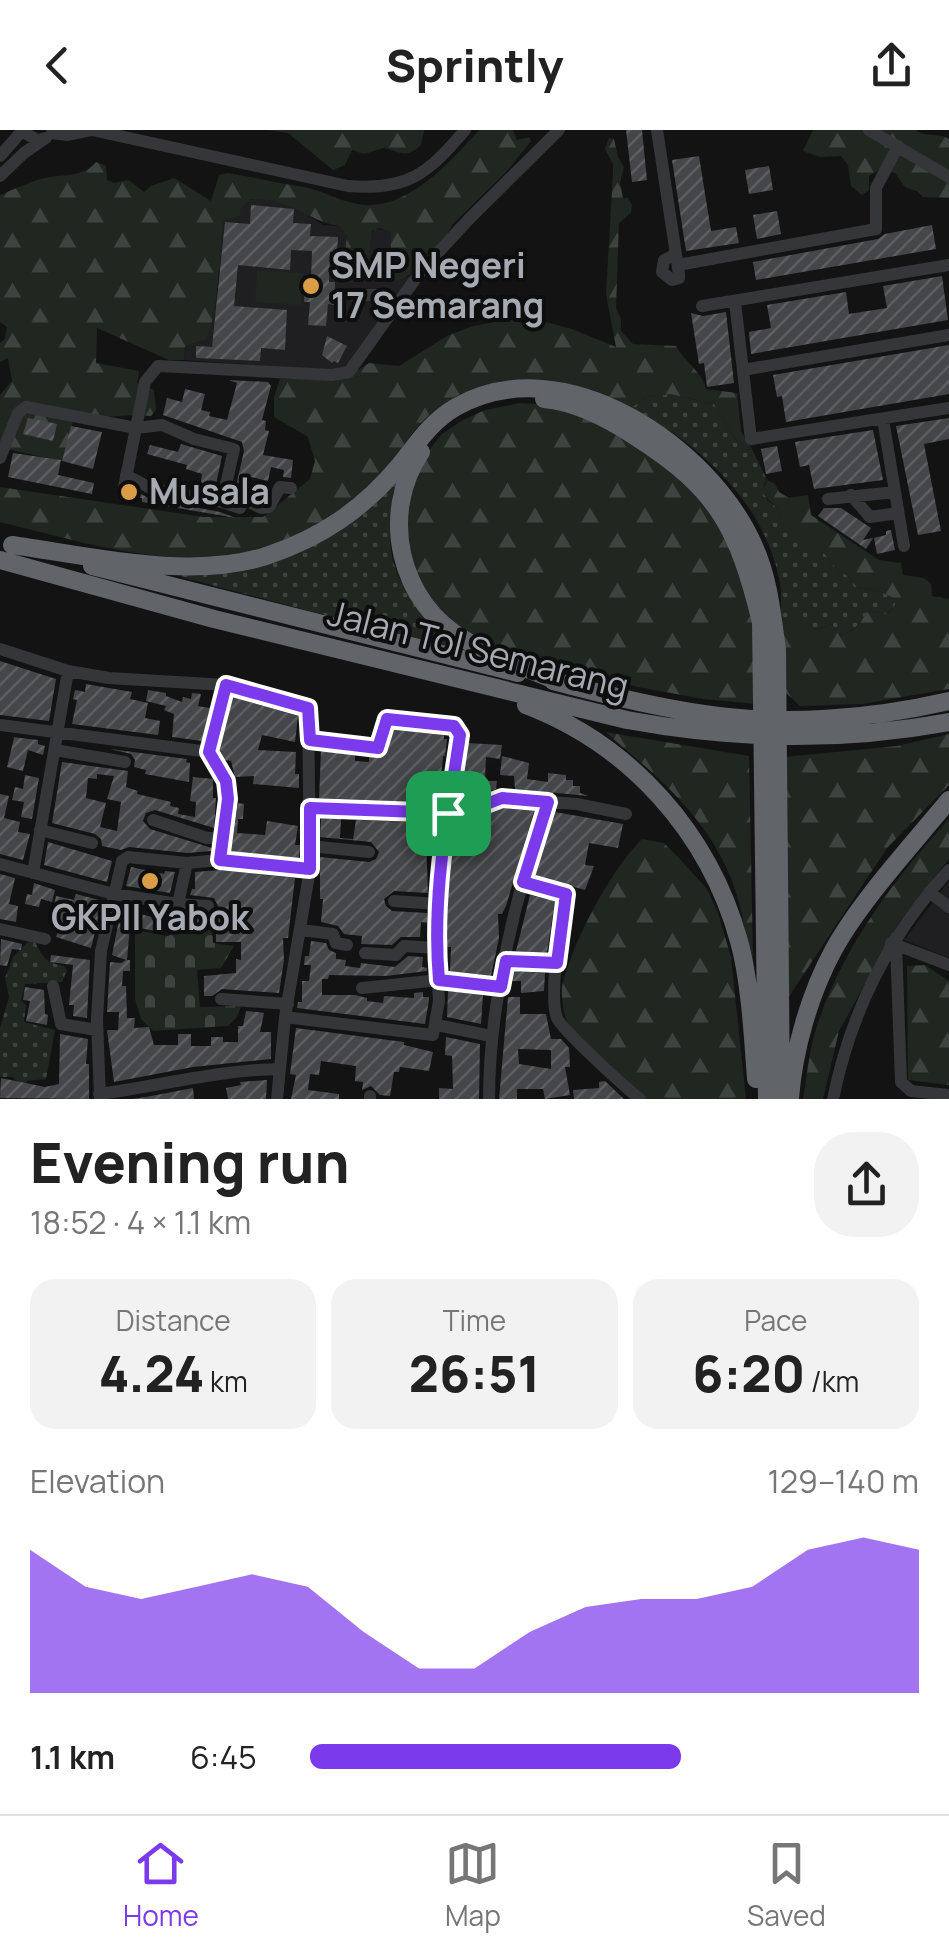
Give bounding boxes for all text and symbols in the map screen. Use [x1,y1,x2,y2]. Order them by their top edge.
text: Sprintly [386,34,563,96]
icon: back [30,38,85,93]
icon: share [864,38,919,93]
place label: SMP Negeri 17 Semarang [331,241,544,329]
marker: SMP Negeri 17 Semarang [300,275,322,297]
place label: Musala [149,467,270,515]
marker: Musala [118,481,140,503]
street label: Jalan Tol Semarang [323,588,634,710]
pin [406,771,491,856]
icon: arrive [421,786,476,841]
marker: GKPII Yabok [139,870,161,892]
place label: GKPII Yabok [51,893,250,941]
text: Evening run [30,1124,349,1200]
button: share [814,1132,919,1237]
text: 18:52 · 4 × 1.1 km [30,1200,251,1244]
text: Distance [116,1301,231,1339]
text: Time [443,1301,506,1339]
text: Pace [744,1301,807,1339]
text: 4.24 [99,1339,204,1407]
text: 26:51 [409,1339,540,1407]
text: 6:20 [692,1339,805,1407]
text: km [204,1362,248,1400]
text: /km [805,1362,859,1400]
text: Elevation [30,1459,165,1503]
text: 129–140 m [767,1459,919,1503]
text: 1.1 km [30,1735,115,1779]
text: 6:45 [190,1735,257,1779]
tab: Home [123,1836,199,1934]
tab: Map [445,1836,501,1934]
tab: Saved [747,1836,826,1934]

